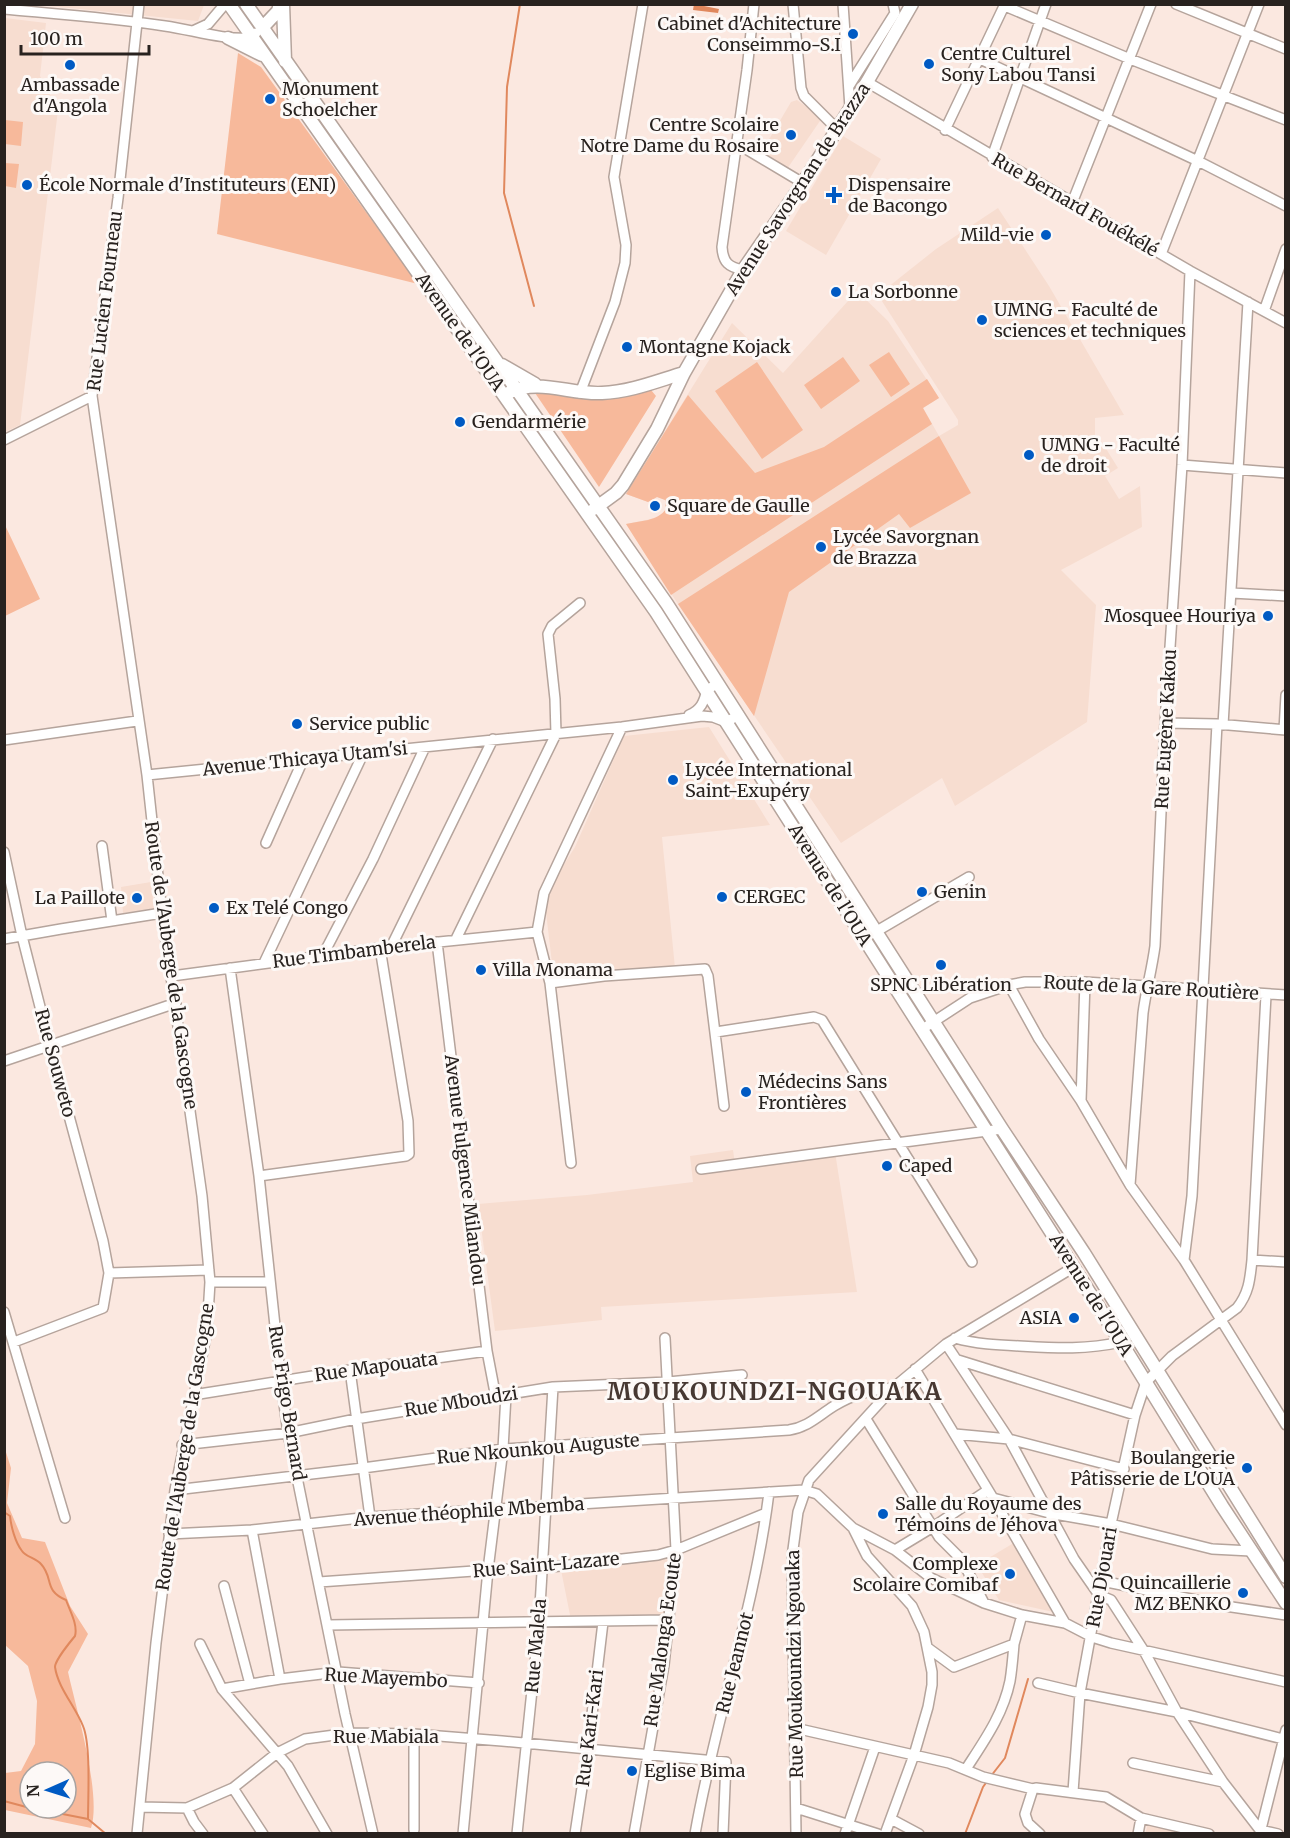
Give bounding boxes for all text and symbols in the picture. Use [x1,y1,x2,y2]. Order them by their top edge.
place label: Cabinet d'Achitecture Conseimmo-S.I [657,12,841,56]
scale bar [21,18,148,56]
text: 100 m [30,27,83,50]
marker: Cabinet d'Achitecture Conseimmo-S.I [846,27,860,41]
place label: Centre Culturel Sony Labou Tansi [941,42,1096,86]
marker: Centre Culturel Sony Labou Tansi [922,57,936,71]
marker: Ambassade d'Angola [63,58,77,72]
place label: Ambassade d'Angola [19,73,120,117]
place label: Monument Schoelcher [282,77,379,121]
street label: Avenue Savorgnan de Brazza [720,78,875,300]
marker: Monument Schoelcher [263,92,277,106]
place label: Centre Scolaire Notre Dame du Rosaire [580,113,779,157]
marker: Centre Scolaire Notre Dame du Rosaire [784,128,798,142]
street label: Rue Bernard Fouékélé [988,148,1162,262]
place label: École Normale d'Instituteurs (ENI) [39,173,336,196]
place label: Dispensaire de Bacongo [848,173,951,217]
marker: École Normale d'Instituteurs (ENI) [20,178,34,192]
marker: Dispensaire de Bacongo [825,186,843,204]
street label: Rue Lucien Fourneau [82,209,127,393]
place label: Mild-vie [960,223,1034,246]
marker: Mild-vie [1039,228,1053,242]
street label: Avenue de l'OUA [410,267,510,396]
place label: La Sorbonne [848,280,958,303]
marker: La Sorbonne [829,285,843,299]
place label: UMNG - Faculté de sciences et techniques [994,298,1186,342]
marker: UMNG - Faculté de sciences et techniques [975,313,989,327]
place label: Montagne Kojack [639,335,791,358]
marker: Montagne Kojack [620,340,634,354]
place label: Gendarmérie [472,410,586,433]
marker: Gendarmérie [453,415,467,429]
place label: UMNG - Faculté de droit [1041,433,1180,477]
marker: UMNG - Faculté de droit [1022,448,1036,462]
place label: Square de Gaulle [667,494,810,517]
marker: Square de Gaulle [648,499,662,513]
place label: Lycée Savorgnan de Brazza [833,525,979,569]
marker: Lycée Savorgnan de Brazza [814,540,828,554]
place label: Mosquee Houriya [1104,604,1256,627]
marker: Mosquee Houriya [1261,609,1275,623]
street label: Rue Eugène Kakou [1150,648,1181,810]
place label: Service public [309,712,429,735]
marker: Service public [290,717,304,731]
street label: Avenue Thicaya Utam'si [200,736,409,781]
place label: Lycée International Saint-Exupéry [685,758,853,802]
marker: Lycée International Saint-Exupéry [666,773,680,787]
street label: Avenue de l'OUA [783,818,877,950]
street label: Route de l'Auberge de la Gascogne [140,819,203,1110]
place label: Genin [934,880,987,903]
place label: CERGEC [734,885,806,908]
marker: Genin [915,885,929,899]
place label: La Paillote [35,886,125,909]
marker: CERGEC [715,890,729,904]
marker: La Paillote [130,891,144,905]
place label: Ex Telé Congo [226,896,348,919]
marker: Ex Telé Congo [207,901,221,915]
street label: Rue Timbamberela [271,930,437,973]
place label: Villa Monama [492,958,613,981]
marker: SPNC Libération [934,958,948,972]
marker: Villa Monama [474,963,488,977]
street label: Route de la Gare Routière [1043,970,1259,1005]
place label: SPNC Libération [870,973,1012,996]
street label: Rue Souweto [30,1006,81,1120]
street label: Avenue Fulgence Milandou [440,1052,491,1287]
place label: Médecins Sans Frontières [758,1070,888,1114]
marker: Médecins Sans Frontières [739,1085,753,1099]
place label: Caped [899,1154,953,1177]
marker: Caped [880,1159,894,1173]
street label: Avenue de l'OUA [1044,1228,1138,1360]
street label: Route de l'Auberge de la Gascogne [150,1302,219,1592]
place label: ASIA [1018,1306,1062,1329]
marker: ASIA [1067,1311,1081,1325]
street label: Rue Frigo Bernard [264,1324,311,1482]
street label: Rue Mapouata [313,1346,439,1387]
district label: MOUKOUNDZI-NGOUAKA [607,1376,943,1407]
street label: Rue Mboudzi [403,1381,519,1422]
street label: Rue Nkounkou Auguste [436,1428,640,1469]
place label: Boulangerie Pâtisserie de L'OUA [1070,1446,1235,1490]
marker: Boulangerie Pâtisserie de L'OUA [1240,1461,1254,1475]
street label: Avenue théophile Mbemba [352,1492,585,1531]
place label: Salle du Royaume des Témoins de Jéhova [895,1492,1082,1536]
marker: Salle du Royaume des Témoins de Jéhova [876,1507,890,1521]
street label: Rue Djouari [1081,1525,1122,1629]
street label: Rue Saint-Lazare [472,1547,620,1582]
street label: Rue Moukoundzi Ngouaka [781,1549,808,1778]
street label: Rue Malonga Ecoute [639,1551,686,1728]
place label: Complexe Scolaire Comibaf [852,1552,999,1596]
marker: Complexe Scolaire Comibaf [1003,1567,1017,1581]
place label: Quincaillerie MZ BENKO [1120,1571,1231,1615]
marker: Quincaillerie MZ BENKO [1236,1586,1250,1600]
street label: Rue Malela [520,1597,551,1694]
street label: Rue Jeannot [711,1610,758,1716]
street label: Rue Mayembo [324,1663,448,1692]
street label: Rue Kari-Kari [571,1668,608,1788]
street label: Rue Mabiala [333,1725,439,1748]
place label: Eglise Bima [644,1759,746,1782]
north arrow [18,1760,78,1820]
marker: Eglise Bima [625,1764,639,1778]
text: N [23,1784,43,1798]

